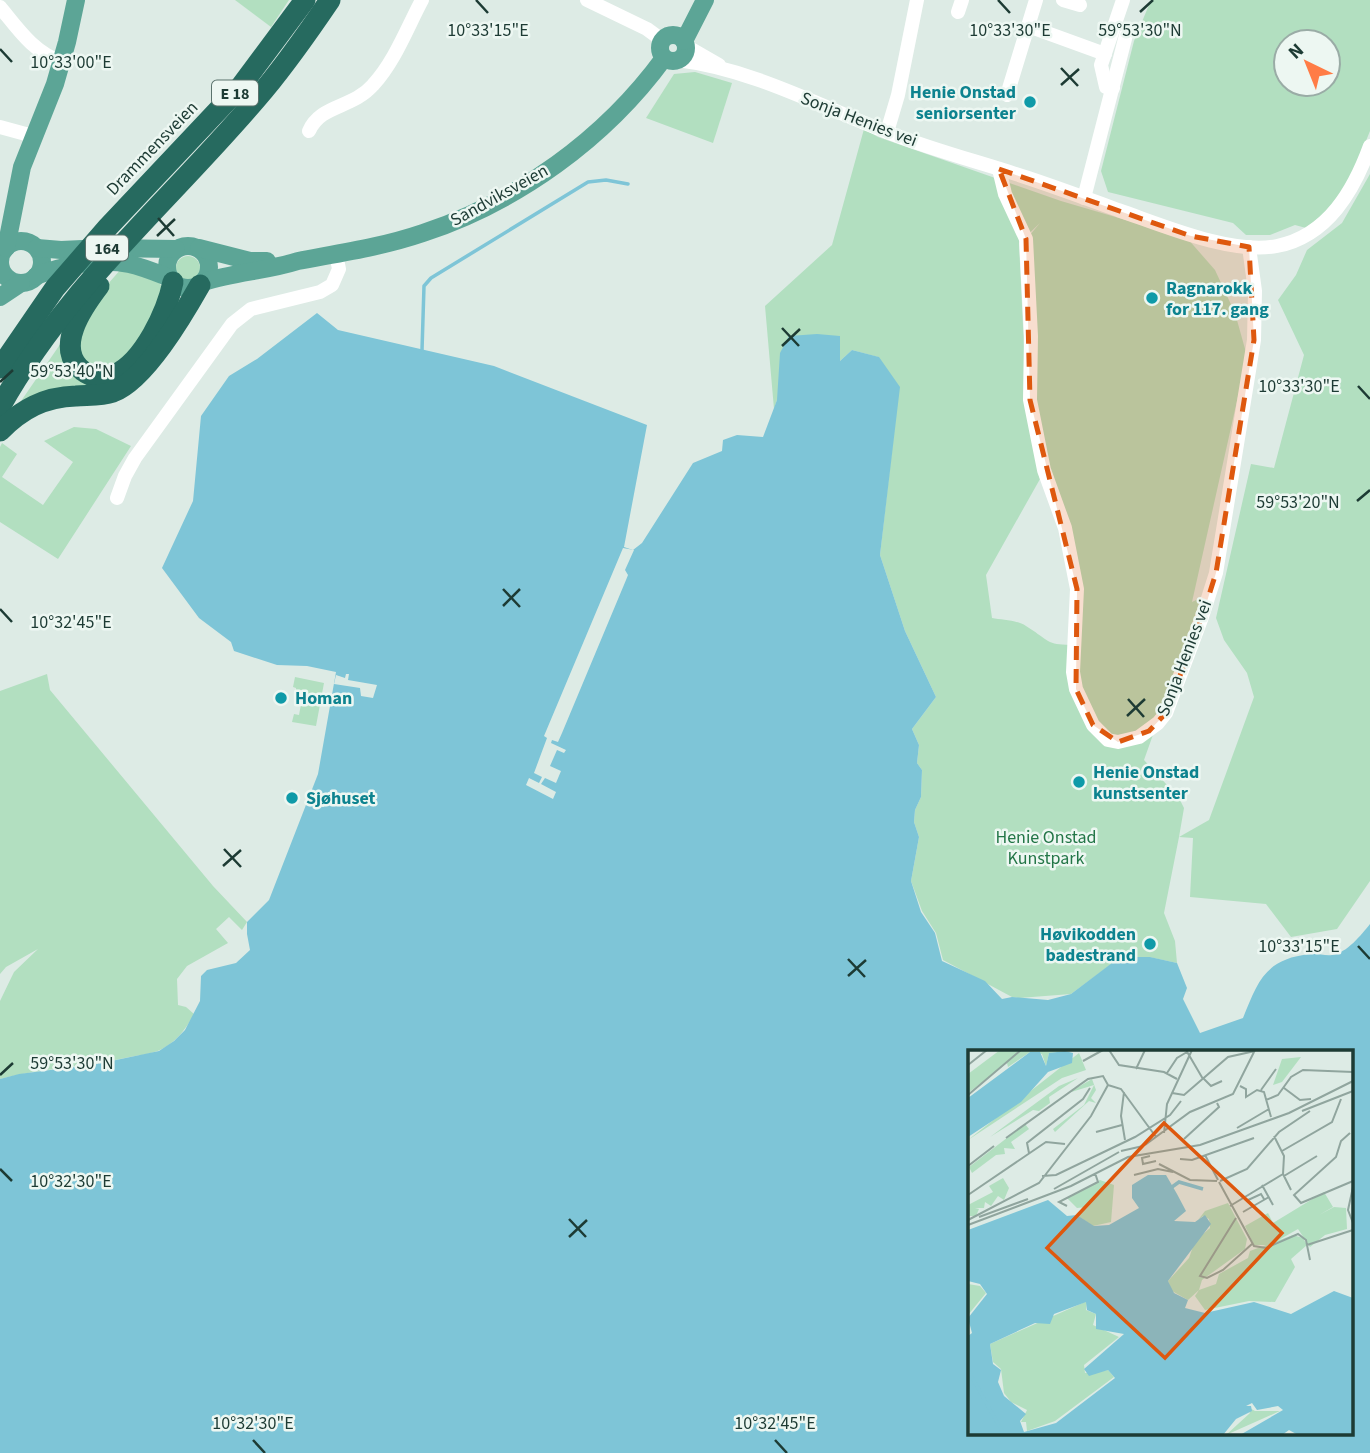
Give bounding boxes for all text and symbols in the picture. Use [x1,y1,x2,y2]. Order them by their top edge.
text: 10°33'15"E [447,18,529,43]
text: 10°33'30"E [969,18,1051,43]
text: 59°53'30"N [1098,18,1182,43]
north arrow [1272,28,1342,98]
text: N [1283,37,1310,66]
text: 10°33'00"E [30,50,112,75]
road number: E 18 [212,80,258,106]
place label: Henie Onstad seniorsenter [910,80,1017,126]
street label: Sonja Henies vei [797,86,921,153]
marker: Henie Onstad seniorsenter [1022,94,1038,110]
street label: Drammensveien [101,96,204,201]
street label: Sandviksveien [446,158,553,233]
road number: 164 [86,236,128,260]
place label: Ragnarokk for 117. gang [1166,276,1269,322]
marker: Ragnarokk for 117. gang [1144,290,1160,306]
text: 59°53'40"N [30,359,114,384]
text: 10°33'30"E [1258,374,1340,399]
text: 59°53'20"N [1256,490,1340,515]
street label: Sonja Henies vei [1151,596,1218,720]
text: 10°32'45"E [30,610,112,635]
place label: Homan [295,686,352,711]
marker: Homan [273,690,289,706]
place label: Henie Onstad kunstsenter [1093,760,1199,806]
marker: Henie Onstad kunstsenter [1071,774,1087,790]
place label: Sjøhuset [306,786,376,811]
marker: Sjøhuset [284,790,300,806]
park label: Henie Onstad Kunstpark [995,825,1097,871]
place label: Høvikodden badestrand [1040,922,1136,968]
text: 10°33'15"E [1258,934,1340,959]
marker: Høvikodden badestrand [1142,936,1158,952]
inset map [968,1050,1352,1436]
text: 59°53'30"N [30,1051,114,1076]
text: 10°32'30"E [30,1169,112,1194]
text: 10°32'30"E [212,1411,294,1436]
text: 10°32'45"E [734,1411,816,1436]

